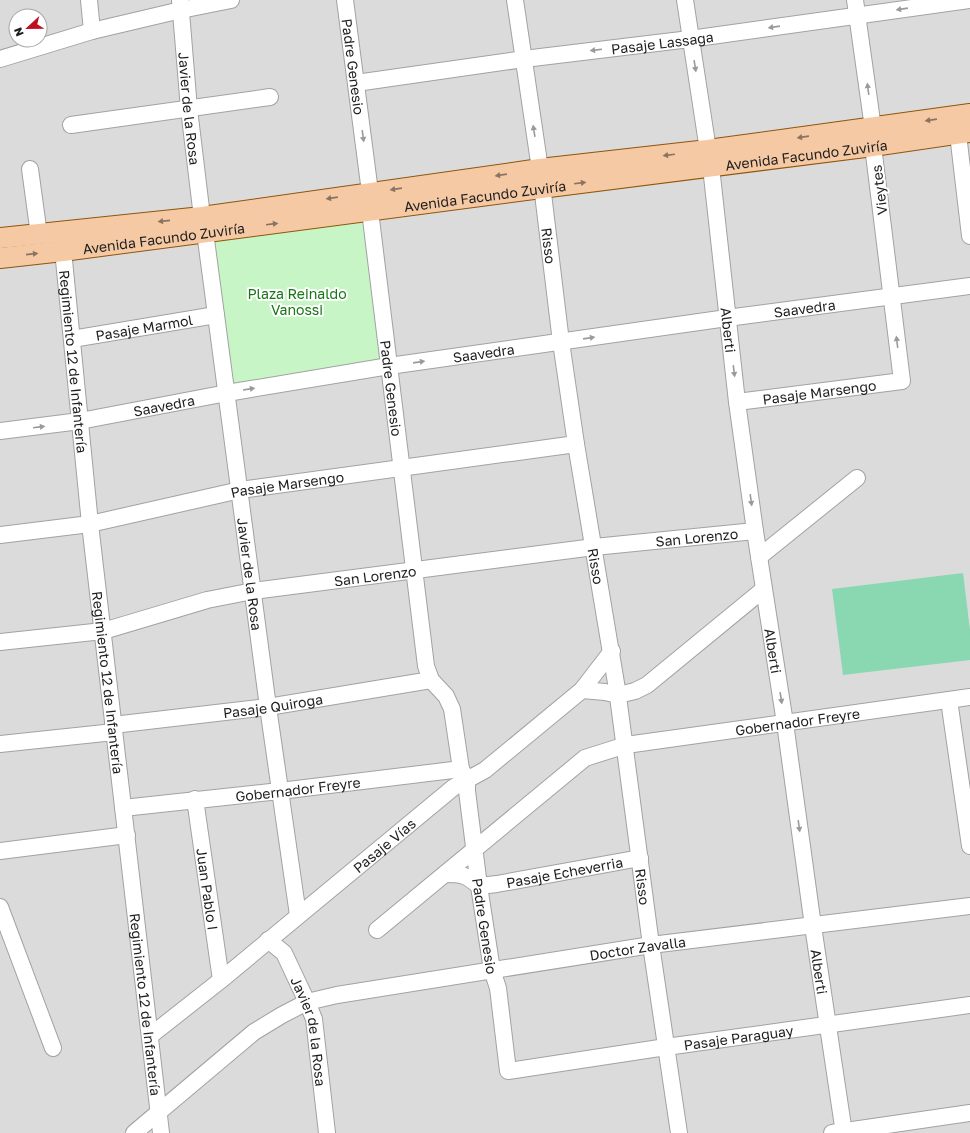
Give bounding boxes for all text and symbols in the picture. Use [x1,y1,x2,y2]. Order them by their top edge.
one-way arrow [896,6,908,12]
north arrow [8,8,48,48]
street label: Padre Genesio [339,17,368,116]
one-way arrow [767,24,780,30]
text: N [11,26,26,38]
street label: Pasaje Lassaga [610,27,715,57]
one-way arrow [590,47,602,54]
street label: Javier de la Rosa [176,51,204,166]
one-way arrow [692,60,698,72]
one-way arrow [865,83,871,96]
one-way arrow [925,117,937,123]
one-way arrow [531,125,537,137]
one-way arrow [360,130,366,142]
one-way arrow [797,134,809,141]
street label: Avenida Facundo Zuviría [724,136,889,173]
one-way arrow [663,151,675,158]
street label: Vieytes [867,164,891,216]
one-way arrow [495,172,507,178]
street label: Avenida Facundo Zuviría [403,176,567,214]
one-way arrow [574,180,586,186]
one-way arrow [390,186,402,192]
one-way arrow [326,195,338,201]
one-way arrow [158,218,170,224]
street label: Avenida Facundo Zuviría [82,219,246,257]
one-way arrow [266,221,278,227]
street label: Risso [539,226,560,265]
one-way arrow [26,251,38,257]
street label: Regimiento 12 de Infantería [56,269,91,454]
park label: Plaza Reinaldo Vanossi [247,285,347,318]
street label: Saavedra [773,295,836,320]
street label: Alberti [718,306,740,354]
street label: Pasaje Marmol [94,311,194,343]
one-way arrow [583,335,596,341]
one-way arrow [894,336,900,349]
street label: Padre Genesio [377,339,406,437]
street label: Saavedra [452,340,515,365]
one-way arrow [413,359,425,365]
one-way arrow [730,365,737,377]
street label: Pasaje Marsengo [762,376,877,407]
one-way arrow [243,386,255,392]
street label: Saavedra [132,391,196,419]
one-way arrow [33,423,45,430]
street label: Pasaje Marsengo [229,467,345,500]
one-way arrow [748,494,754,506]
street label: Javier de la Rosa [234,517,266,631]
street label: San Lorenzo [655,524,739,549]
street label: Risso [585,547,608,586]
street label: San Lorenzo [333,562,417,589]
street label: Regimiento 12 de Infantería [89,590,128,775]
street label: Alberti [762,627,786,675]
street label: Pasaje Quiroga [222,690,324,721]
one-way arrow [778,692,784,704]
street label: Gobernador Freyre [734,704,861,738]
street label: Gobernador Freyre [234,773,361,804]
street label: Pasaje Vías [349,814,419,876]
one-way arrow [796,820,802,832]
street label: Juan Pablo I [194,847,222,931]
street label: Pasaje Echeverria [505,853,624,891]
street label: Risso [632,867,654,906]
street label: Padre Genesio [470,877,501,975]
street label: Regimiento 12 de Infantería [127,912,165,1097]
street label: Doctor Zavalla [588,932,687,963]
street label: Alberti [808,948,832,995]
street label: Javier de la Rosa [288,974,330,1087]
street label: Pasaje Paraguay [683,1021,794,1053]

